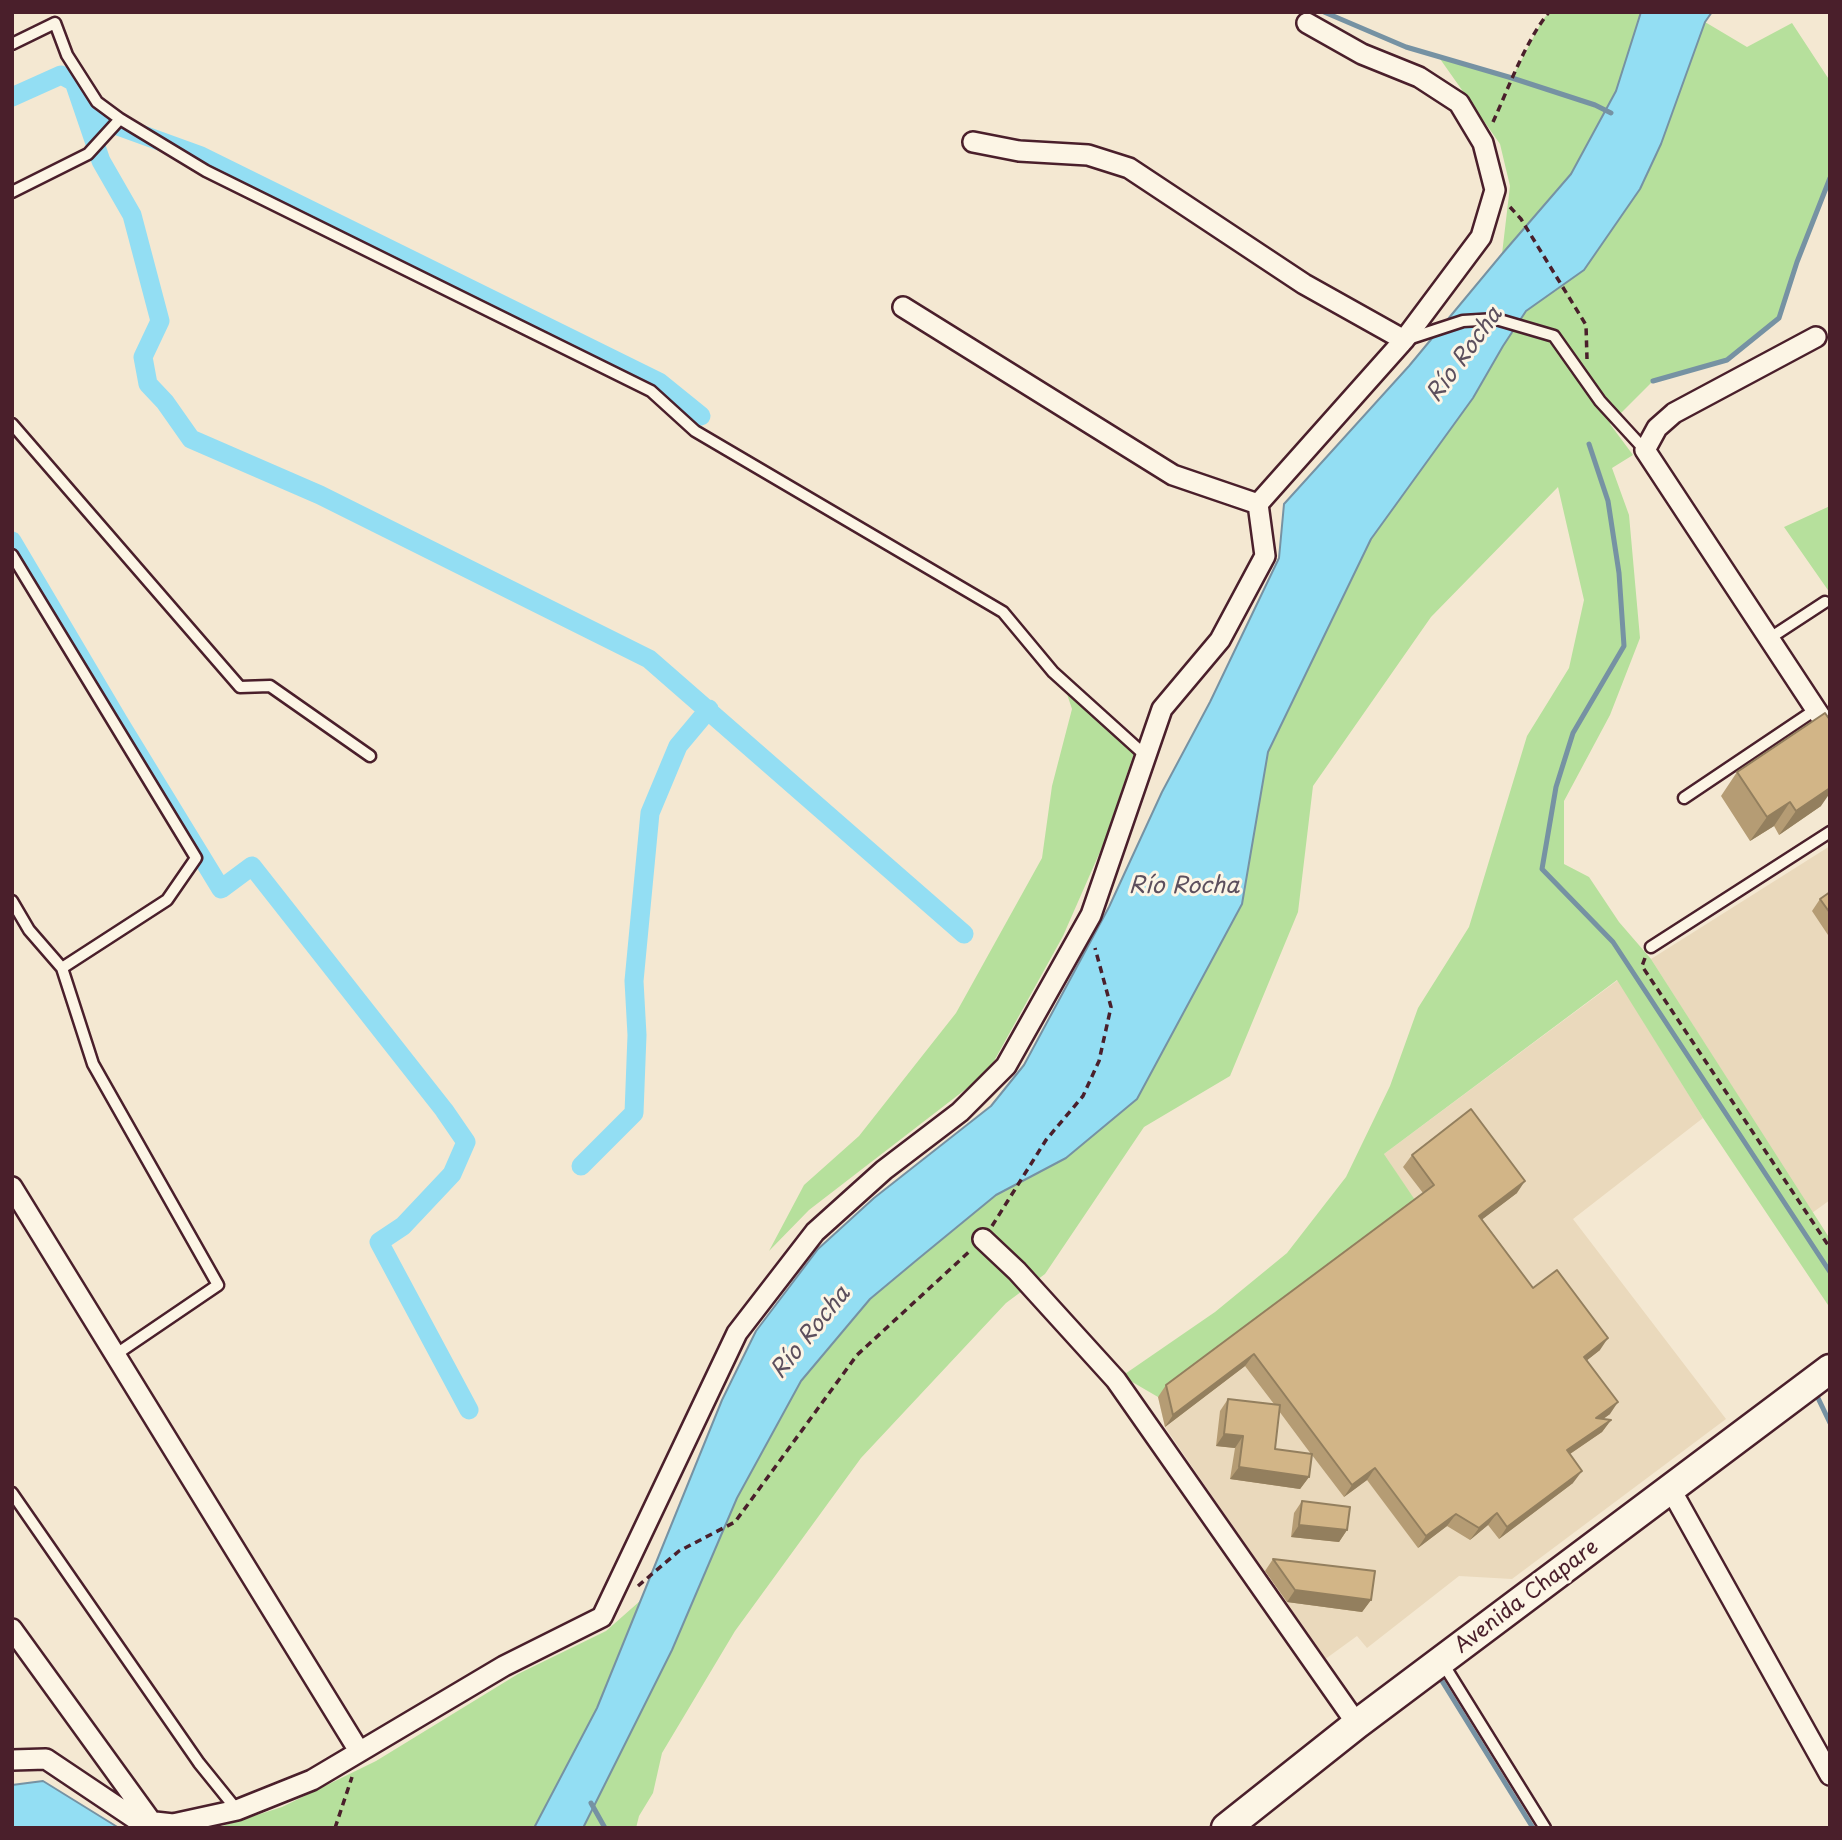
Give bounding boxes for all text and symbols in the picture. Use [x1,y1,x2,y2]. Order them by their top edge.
water label: Río Rocha [1421,302,1509,408]
water label: Río Rocha [1129,873,1239,901]
water label: Río Rocha [765,1281,857,1385]
street label: Avenida Chapare [1450,1535,1604,1659]

